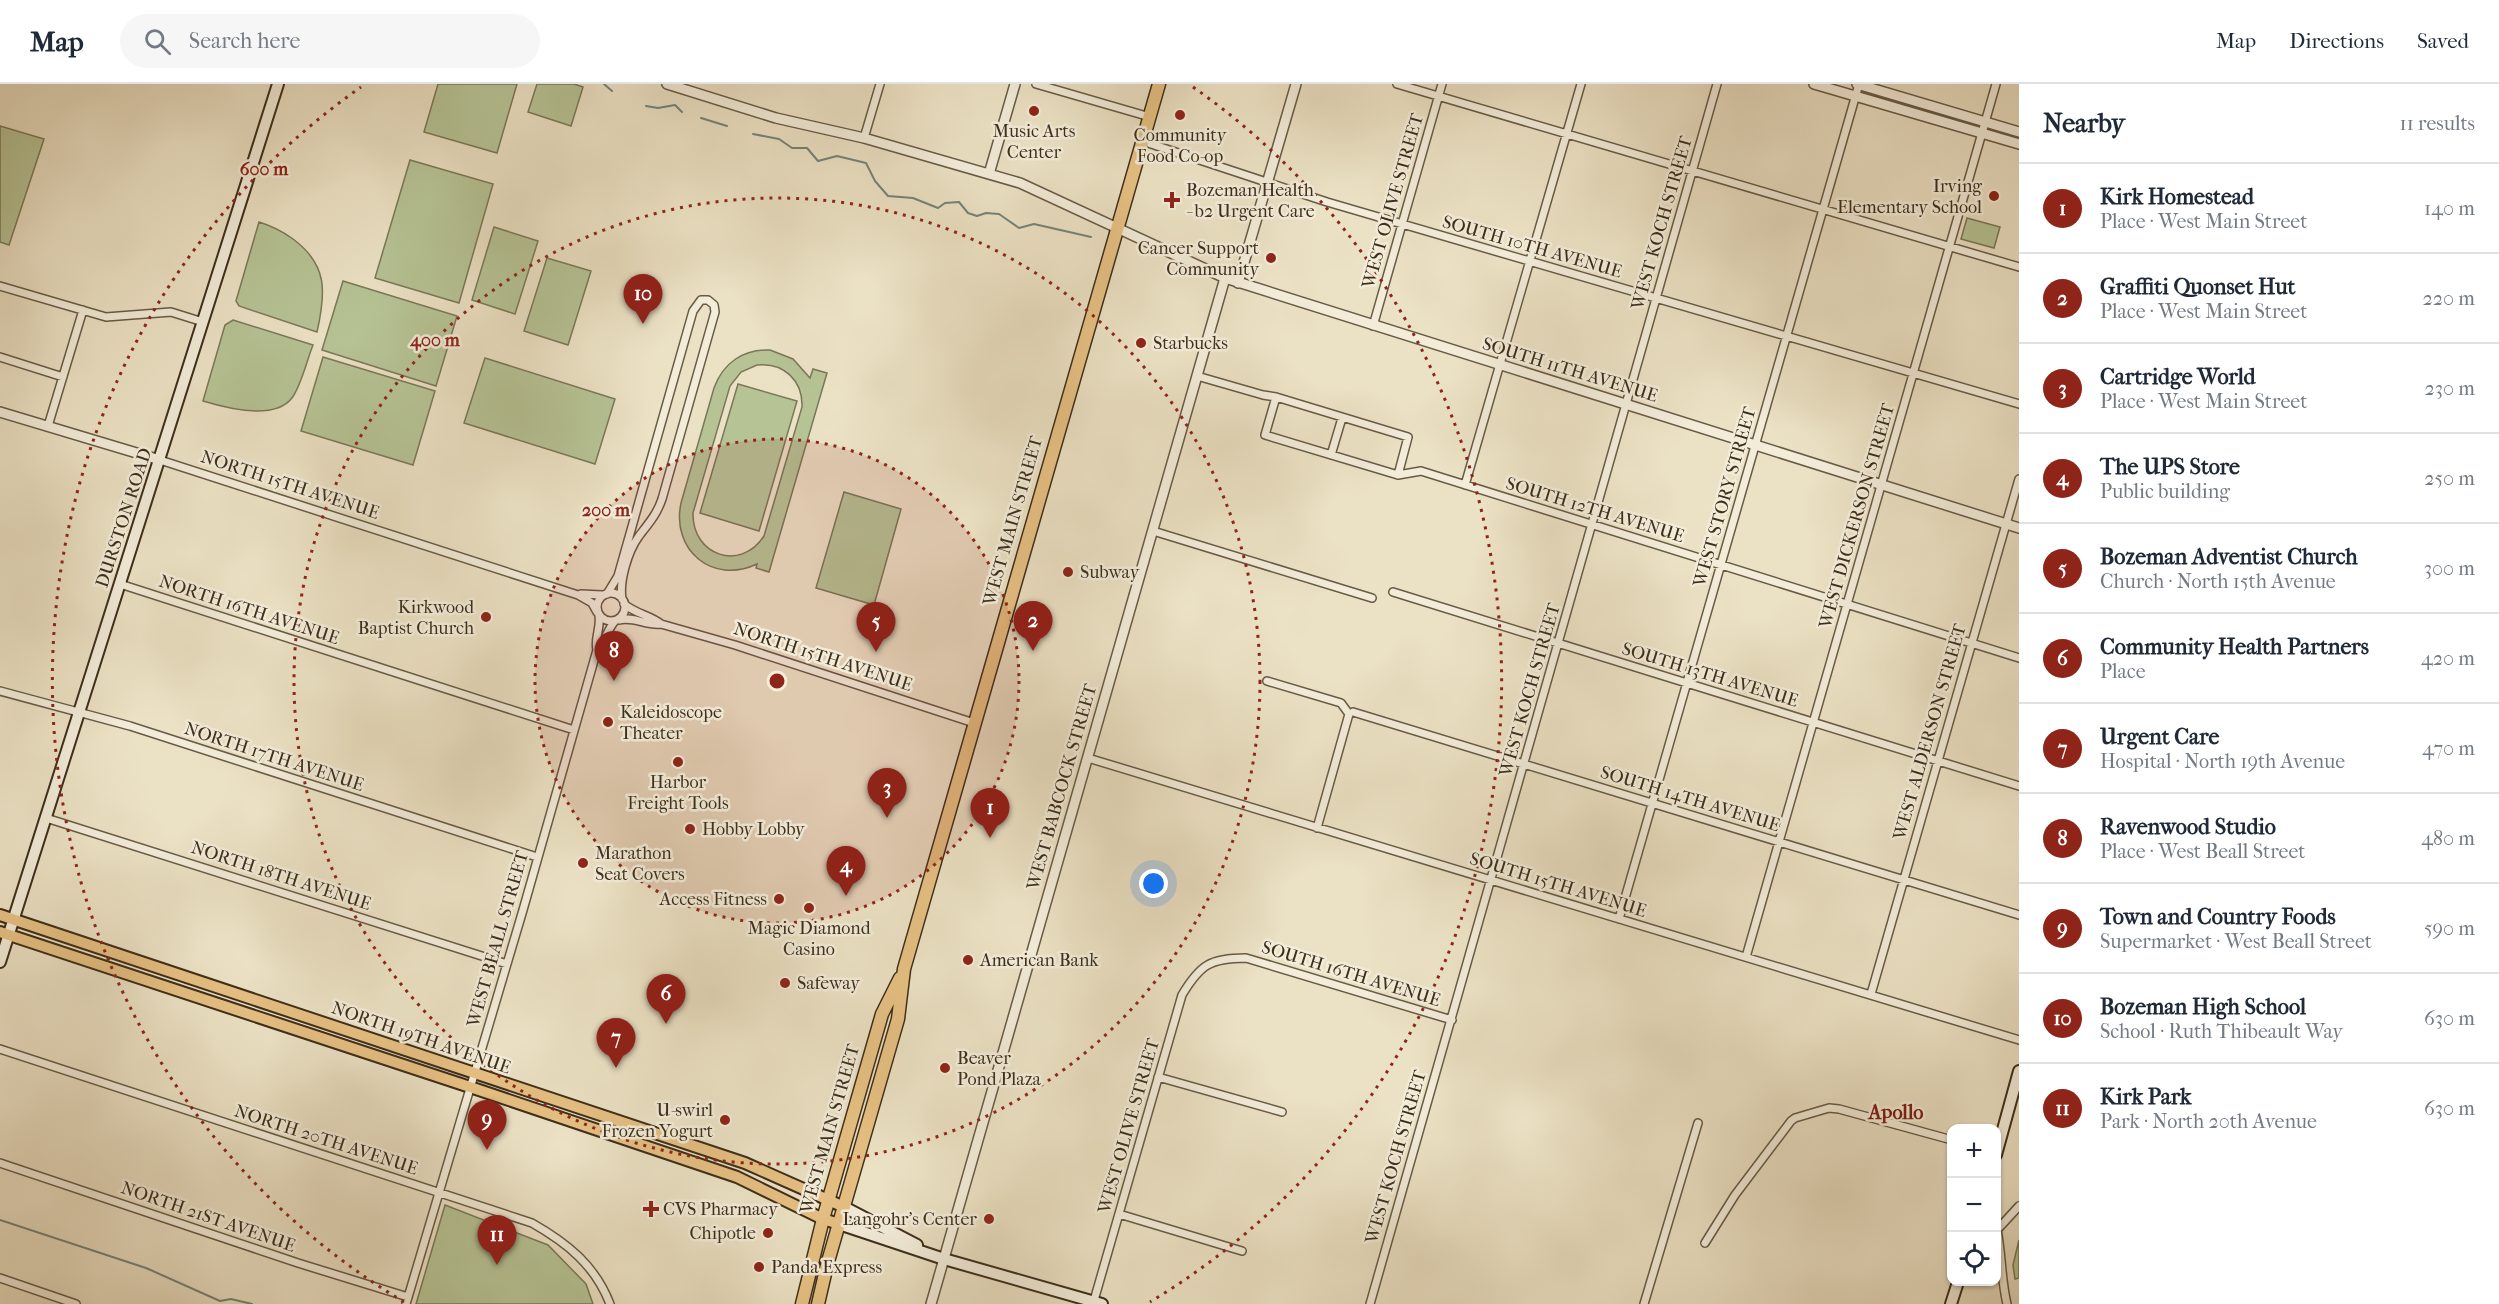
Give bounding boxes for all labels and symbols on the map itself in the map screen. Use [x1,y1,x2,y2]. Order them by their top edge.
marker: Music Arts Center [1027,104,1041,118]
marker: Community Food Co-op [1173,108,1187,122]
street label: WEST OLIVE STREET [1358,110,1428,292]
place label: Music Arts Center [993,121,1076,163]
place label: Community Food Co-op [1134,125,1228,167]
street label: WEST KOCH STREET [1627,133,1697,313]
text: 600 m [240,159,289,180]
place label: Irving Elementary School [1837,176,1982,218]
place label: Bozeman Health - b2 Urgent Care [1186,180,1315,222]
marker: Irving Elementary School [1987,189,2001,203]
marker: Bozeman Health - b2 Urgent Care [1163,191,1181,209]
street label: SOUTH 10TH AVENUE [1440,211,1624,283]
place label: Cancer Support Community [1138,238,1260,280]
marker: Cancer Support Community [1264,251,1278,265]
pin: 10 [624,274,662,324]
text: 400 m [409,330,461,351]
place label: Starbucks [1153,333,1228,354]
street label: SOUTH 11TH AVENUE [1480,333,1660,407]
marker: Starbucks [1134,336,1148,350]
street label: WEST DICKERSON STREET [1815,400,1899,632]
street label: WEST STORY STREET [1689,404,1761,590]
street label: WEST MAIN STREET [978,433,1047,609]
street label: DURSTON ROAD [92,446,156,590]
street label: NORTH 15TH AVENUE [198,446,382,524]
street label: SOUTH 12TH AVENUE [1503,473,1687,547]
text: 200 m [582,500,631,521]
place label: Subway [1080,562,1141,583]
marker: Subway [1061,565,1075,579]
street label: NORTH 16TH AVENUE [156,571,342,649]
place label: Kirkwood Baptist Church [358,597,474,639]
street label: WEST KOCH STREET [1495,600,1565,780]
pin: 5 [856,602,896,652]
pin: 2 [1014,602,1052,651]
marker: Kirkwood Baptist Church [479,610,493,624]
street label: NORTH 15TH AVENUE [731,618,915,696]
street label: WEST ALDERSON STREET [1889,621,1971,843]
pin: 8 [594,632,634,681]
street label: SOUTH 13TH AVENUE [1619,638,1801,712]
centre of rings [767,671,787,691]
street label: WEST BABCOCK STREET [1022,681,1102,893]
place label: Kaleidoscope Theater [620,702,722,744]
marker: Kaleidoscope Theater [601,715,615,729]
street label: NORTH 17TH AVENUE [182,718,366,796]
marker: Harbor Freight Tools [671,755,685,769]
street label: SOUTH 14TH AVENUE [1598,762,1782,836]
pin: 3 [868,768,906,818]
place label: Harbor Freight Tools [627,772,729,814]
pin: 1 [970,788,1010,838]
place label: Hobby Lobby [702,819,806,840]
marker: Hobby Lobby [683,822,697,836]
street label: NORTH 18TH AVENUE [188,837,374,915]
place label: Marathon Seat Covers [595,843,685,885]
pin: 4 [826,846,866,896]
street label: WEST BEALL STREET [463,848,533,1030]
street label: SOUTH 15TH AVENUE [1467,848,1649,922]
marker: Marathon Seat Covers [576,856,590,870]
your location [1139,869,1168,898]
place label: Access Fitness [659,889,767,910]
marker: Access Fitness [772,892,786,906]
marker: Magic Diamond Casino [802,901,816,915]
place label: Magic Diamond Casino [748,918,871,960]
street label: SOUTH 16TH AVENUE [1259,937,1443,1011]
place label: American Bank [979,950,1099,971]
marker: American Bank [961,953,975,967]
place label: Safeway [797,973,861,994]
pin: 6 [646,974,686,1024]
marker: Safeway [778,976,792,990]
street label: NORTH 19TH AVENUE [329,997,513,1079]
pin: 7 [596,1018,636,1068]
street label: WEST OLIVE STREET [1094,1035,1164,1217]
street label: WEST MAIN STREET [795,1041,864,1217]
place label: Beaver Pond Plaza [957,1048,1042,1090]
marker: Beaver Pond Plaza [938,1061,952,1075]
street label: WEST KOCH STREET [1361,1067,1431,1247]
street label: NORTH 20TH AVENUE [232,1100,420,1180]
pin: 9 [468,1100,506,1150]
place label: U-swirl Frozen Yogurt [602,1100,714,1142]
district label: Apollo [1867,1101,1923,1124]
marker: U-swirl Frozen Yogurt [718,1113,732,1127]
street label: NORTH 21ST AVENUE [118,1177,298,1257]
place label: CVS Pharmacy [663,1199,779,1220]
marker: CVS Pharmacy [644,1202,658,1216]
place label: Langohr's Center [842,1209,977,1230]
marker: Langohr's Center [982,1212,996,1226]
pin: 11 [478,1216,516,1265]
place label: Chipotle [689,1223,756,1244]
marker: Chipotle [761,1226,775,1240]
place label: Panda Express [771,1257,882,1278]
marker: Panda Express [752,1260,766,1274]

